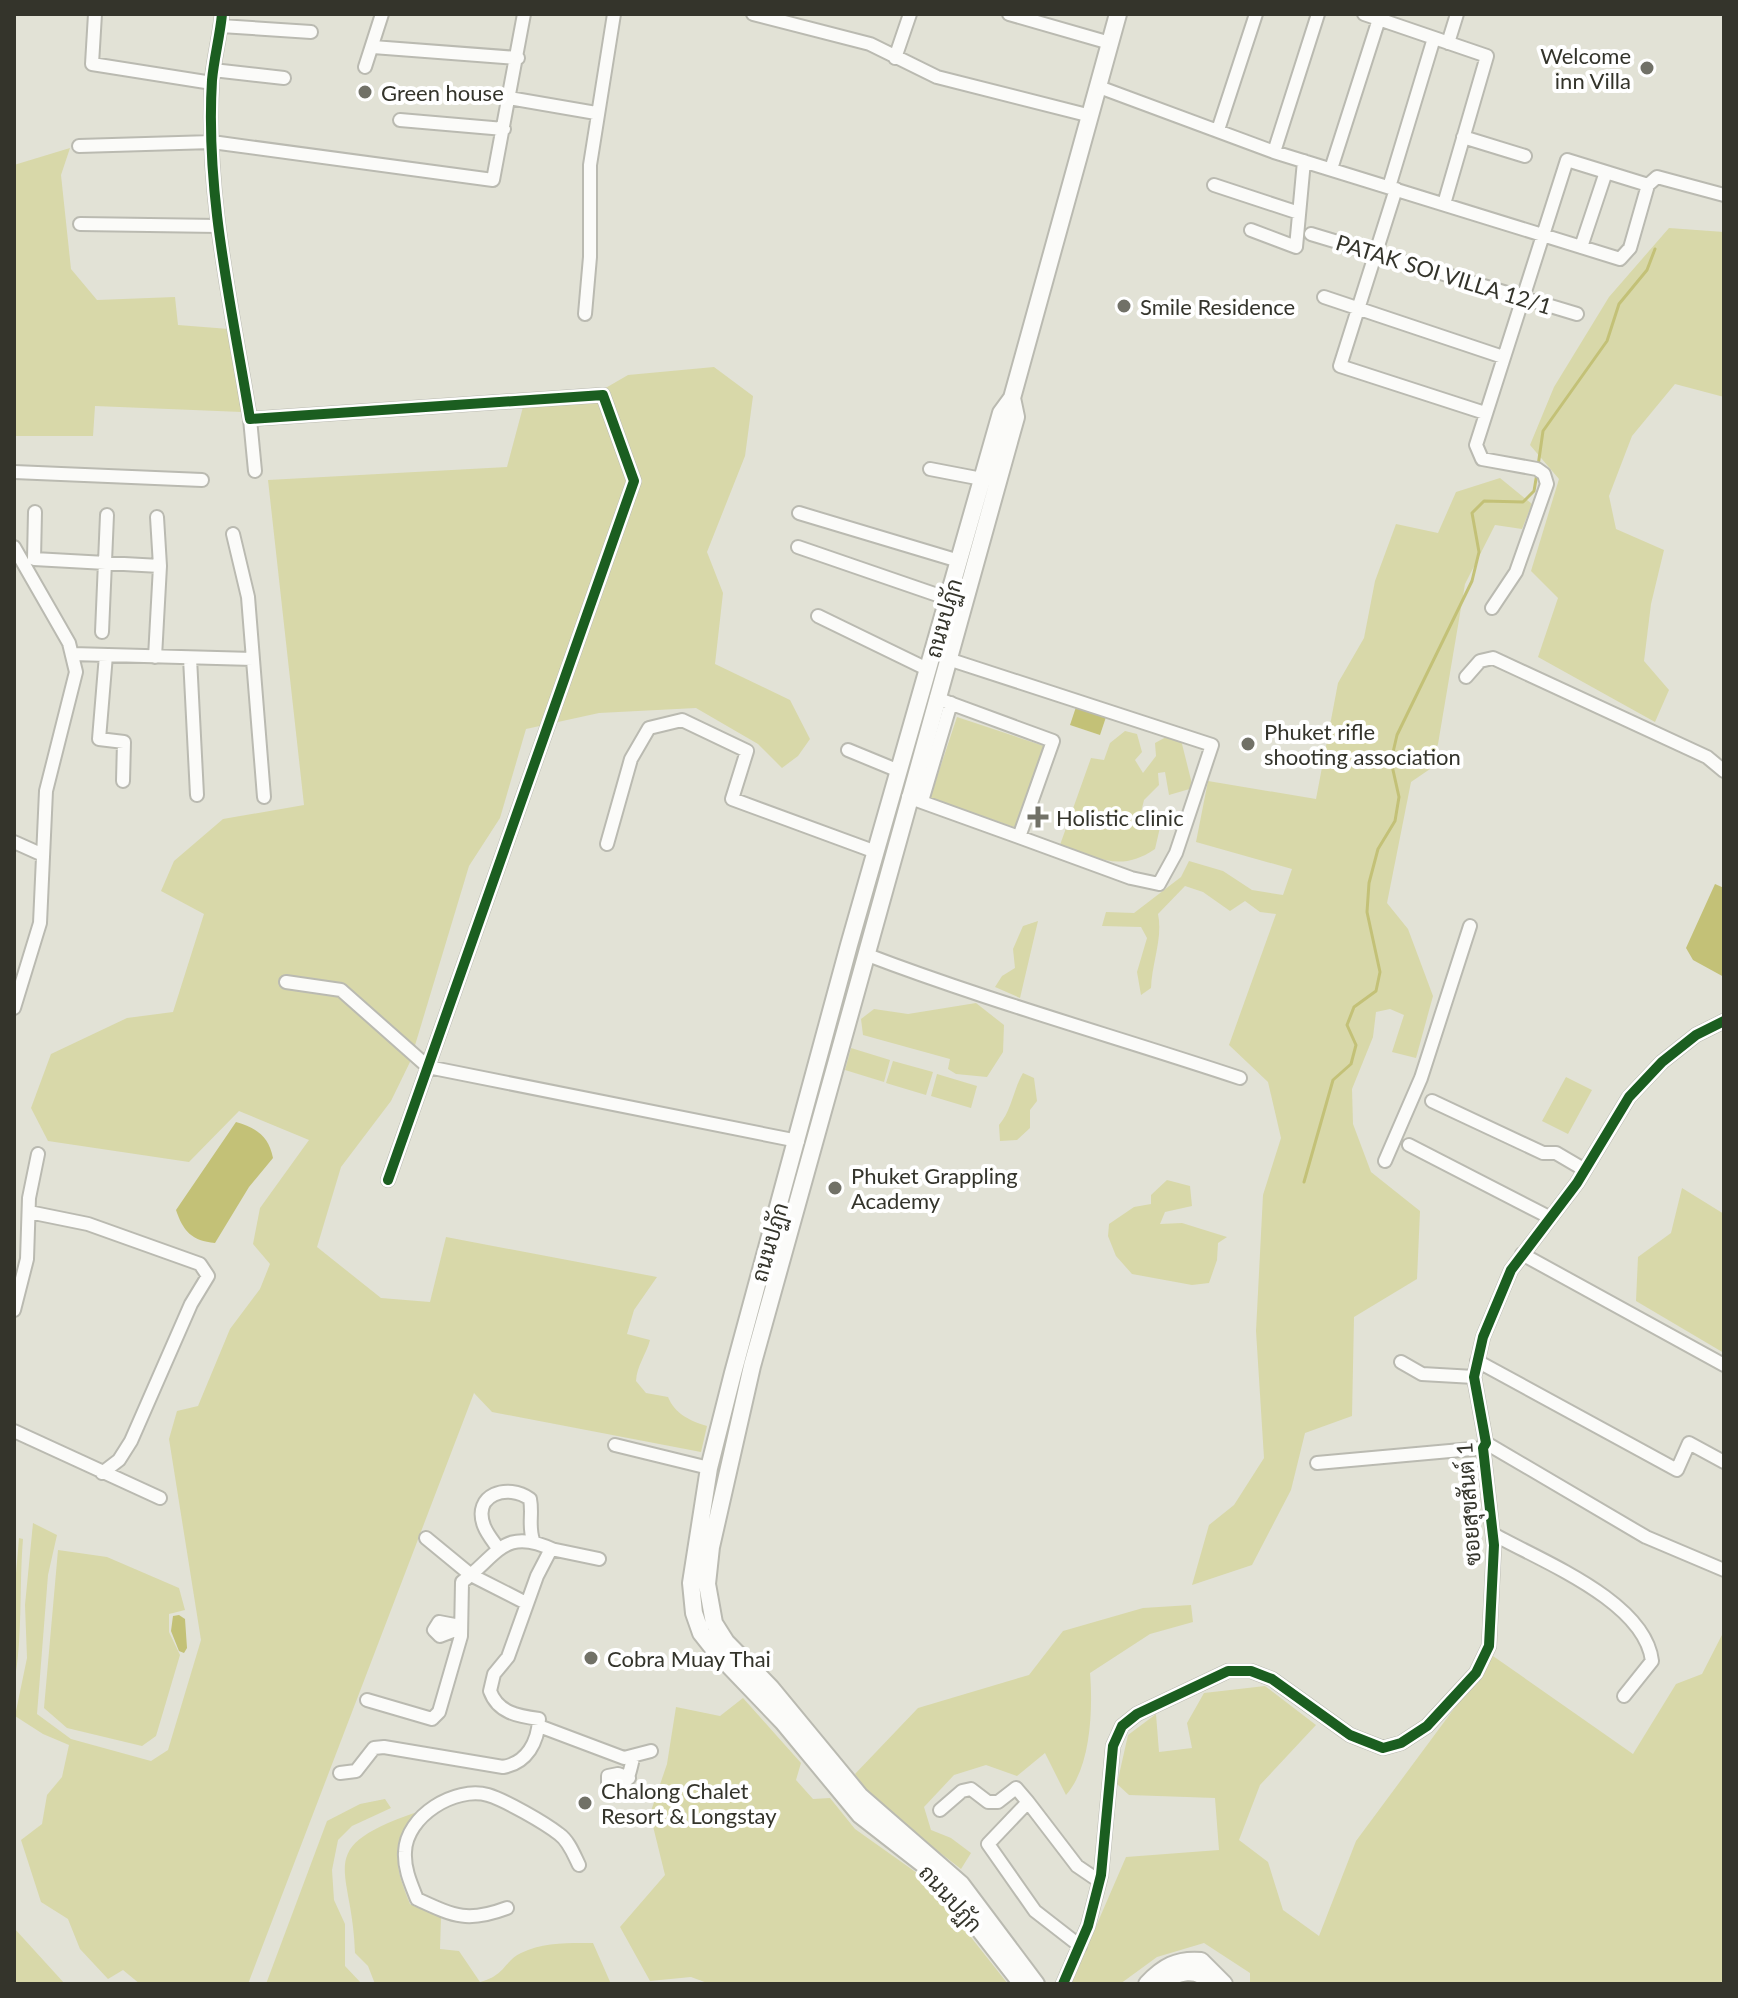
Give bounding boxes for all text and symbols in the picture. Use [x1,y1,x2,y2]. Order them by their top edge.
place label: Welcome inn Villa [1540,42,1631,94]
marker: Welcome inn Villa [1638,59,1656,77]
place label: Green house [381,79,504,106]
marker: Green house [356,83,374,101]
street label: PATAK SOI VILLA 12/1 [1333,228,1555,320]
place label: Smile Residence [1140,293,1295,320]
marker: Smile Residence [1115,297,1133,315]
street label: ถนนปฏัก [919,575,970,662]
place label: Phuket rifle shooting association [1264,718,1461,770]
marker: Phuket rifle shooting association [1239,735,1257,753]
place label: Holistic clinic [1056,804,1184,831]
marker: Holistic clinic [1027,806,1049,828]
place label: Phuket Grappling Academy [851,1162,1018,1214]
marker: Phuket Grappling Academy [826,1179,844,1197]
street label: ถนนปฏัก [745,1199,796,1286]
street label: ซอยสุขสันต์ 1 [1450,1441,1489,1566]
place label: Cobra Muay Thai [607,1645,771,1672]
marker: Cobra Muay Thai [582,1649,600,1667]
place label: Chalong Chalet Resort & Longstay [601,1777,777,1829]
marker: Chalong Chalet Resort & Longstay [576,1794,594,1812]
street label: ถนนปฏัก [912,1859,988,1939]

